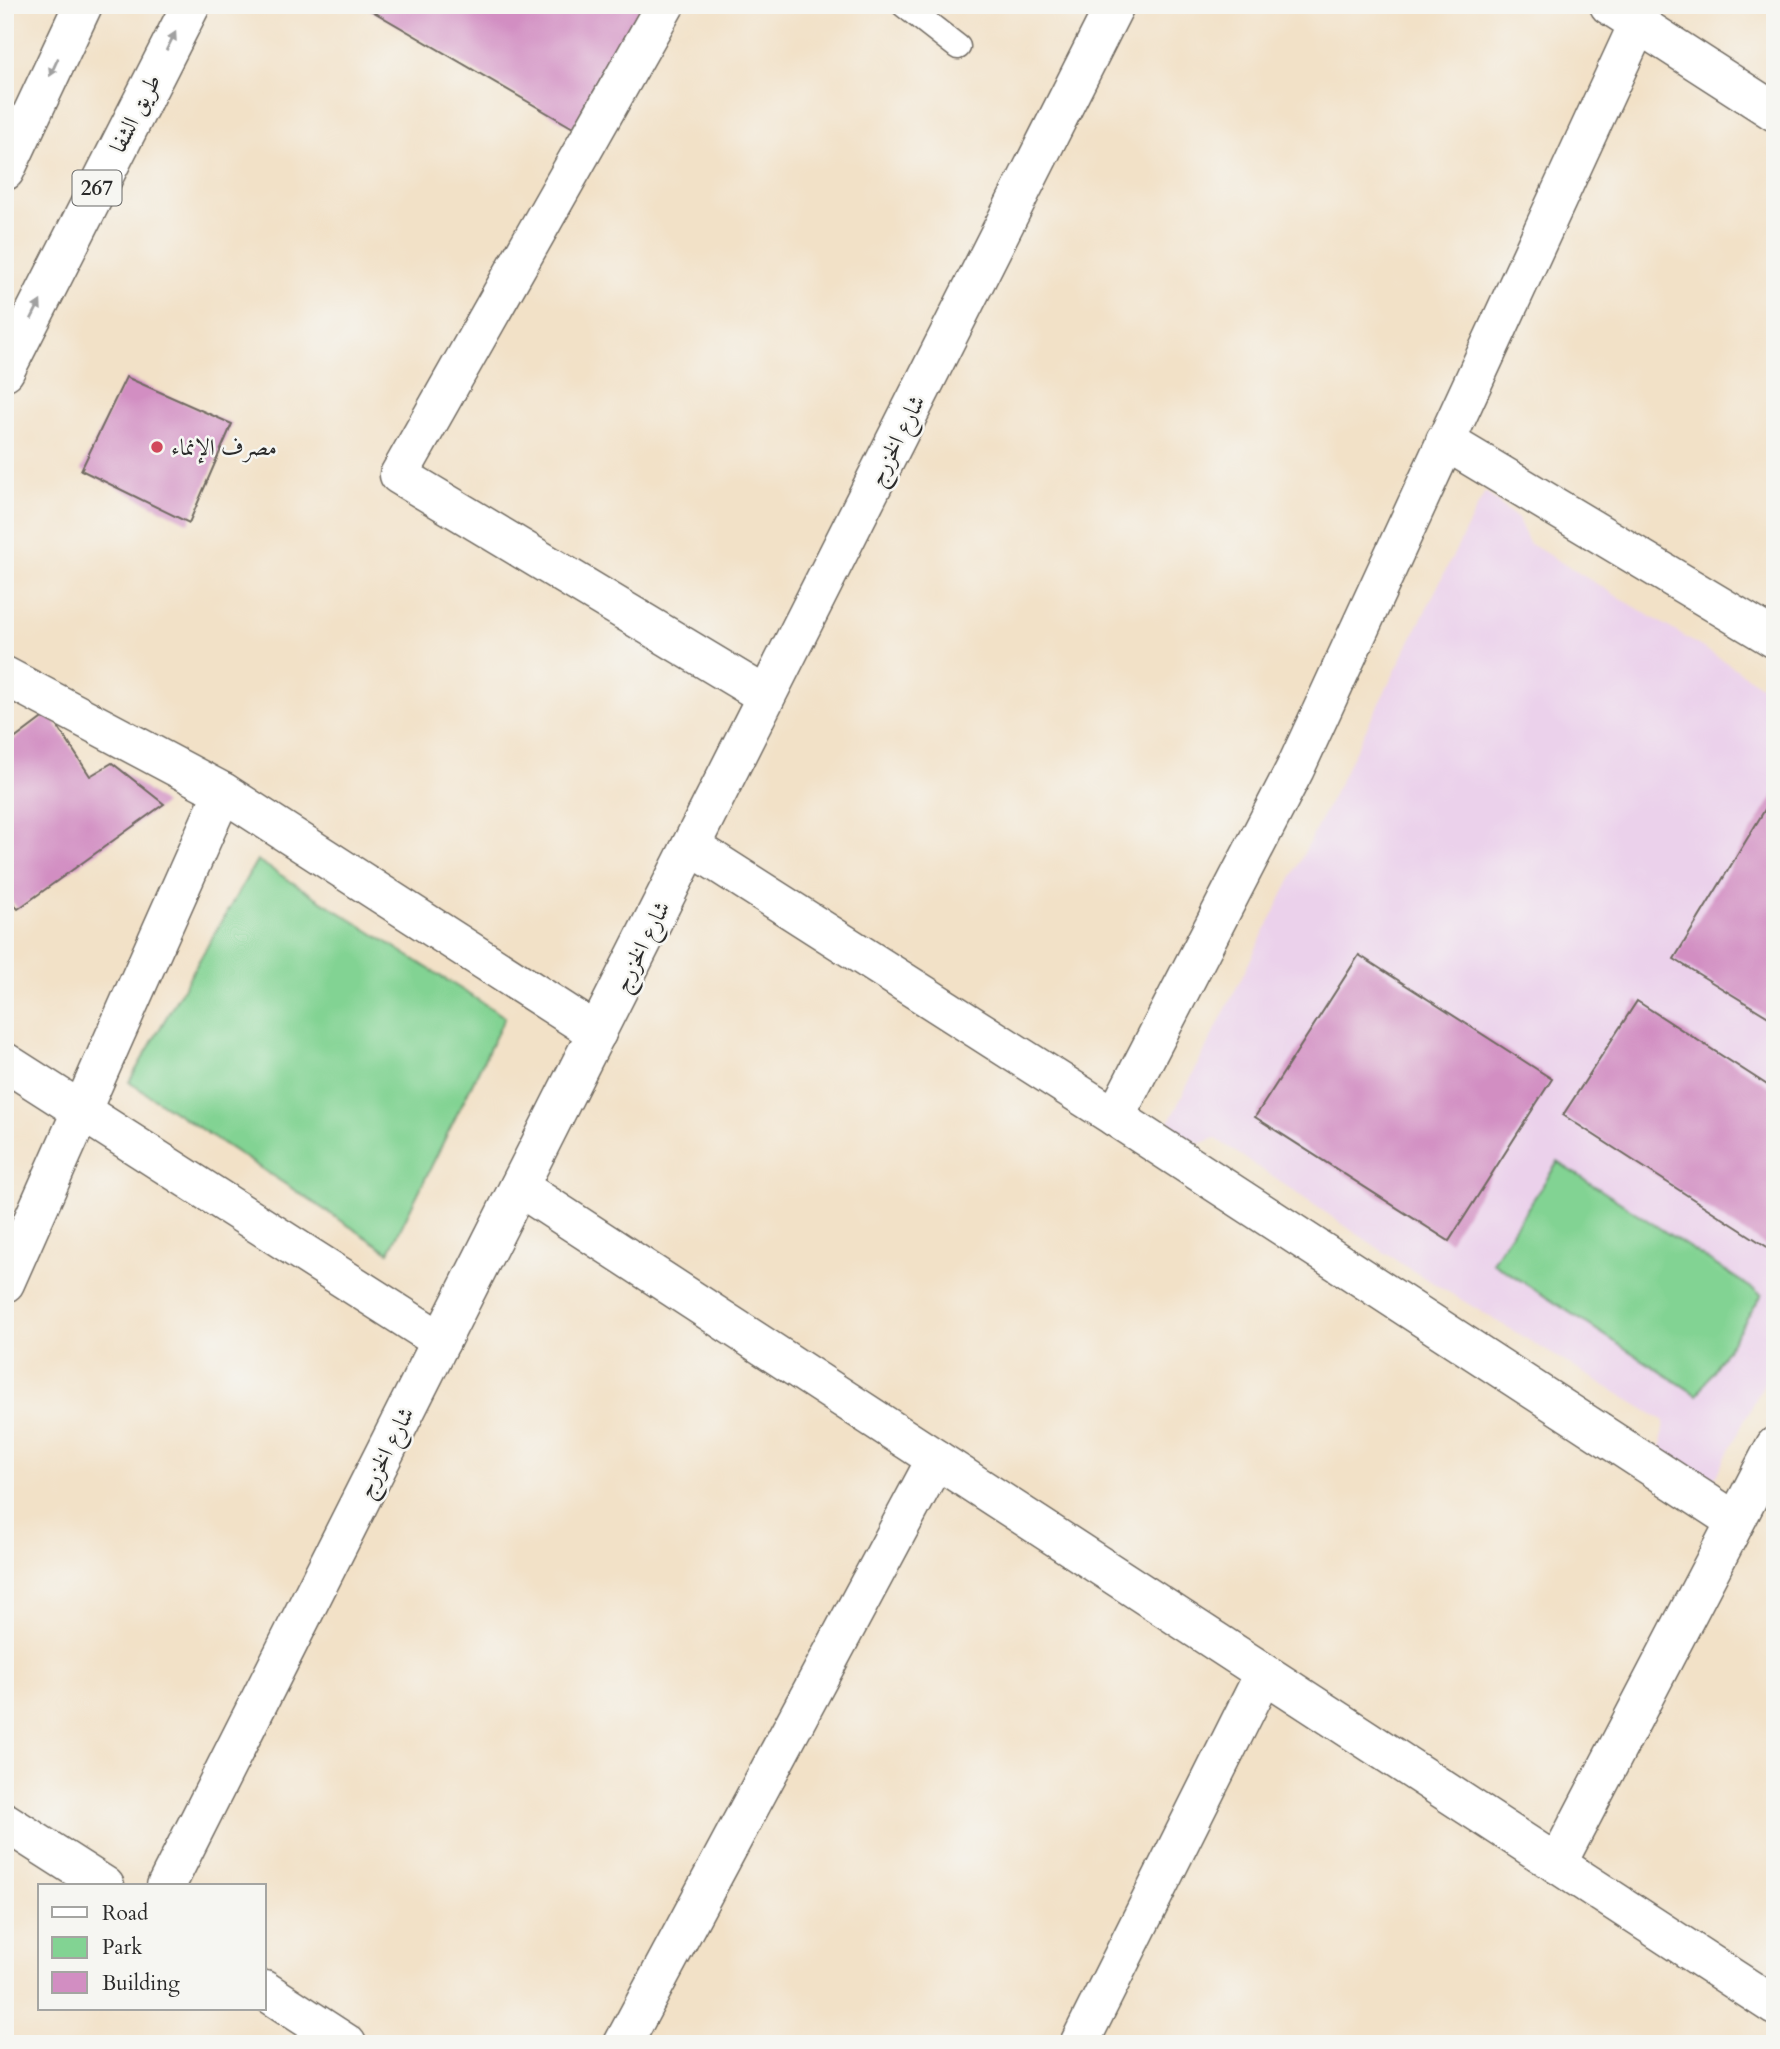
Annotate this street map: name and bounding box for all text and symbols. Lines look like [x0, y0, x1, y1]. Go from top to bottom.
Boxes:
one-way arrow [166, 31, 177, 51]
one-way arrow [48, 57, 60, 77]
street label: طريق الشفا [102, 69, 168, 158]
road number: 267 [72, 170, 122, 206]
one-way arrow [30, 300, 41, 320]
street label: شارع الخزرج [860, 390, 937, 493]
place label: مصرف الإنماء [171, 432, 277, 464]
marker: مصرف الإنماء [149, 439, 165, 455]
street label: شارع الخزرج [605, 896, 682, 999]
street label: شارع الخزرج [349, 1402, 426, 1505]
legend [38, 1884, 266, 2010]
text: Road [102, 1899, 148, 1928]
text: Park [102, 1933, 143, 1962]
text: Building [102, 1969, 180, 1998]

